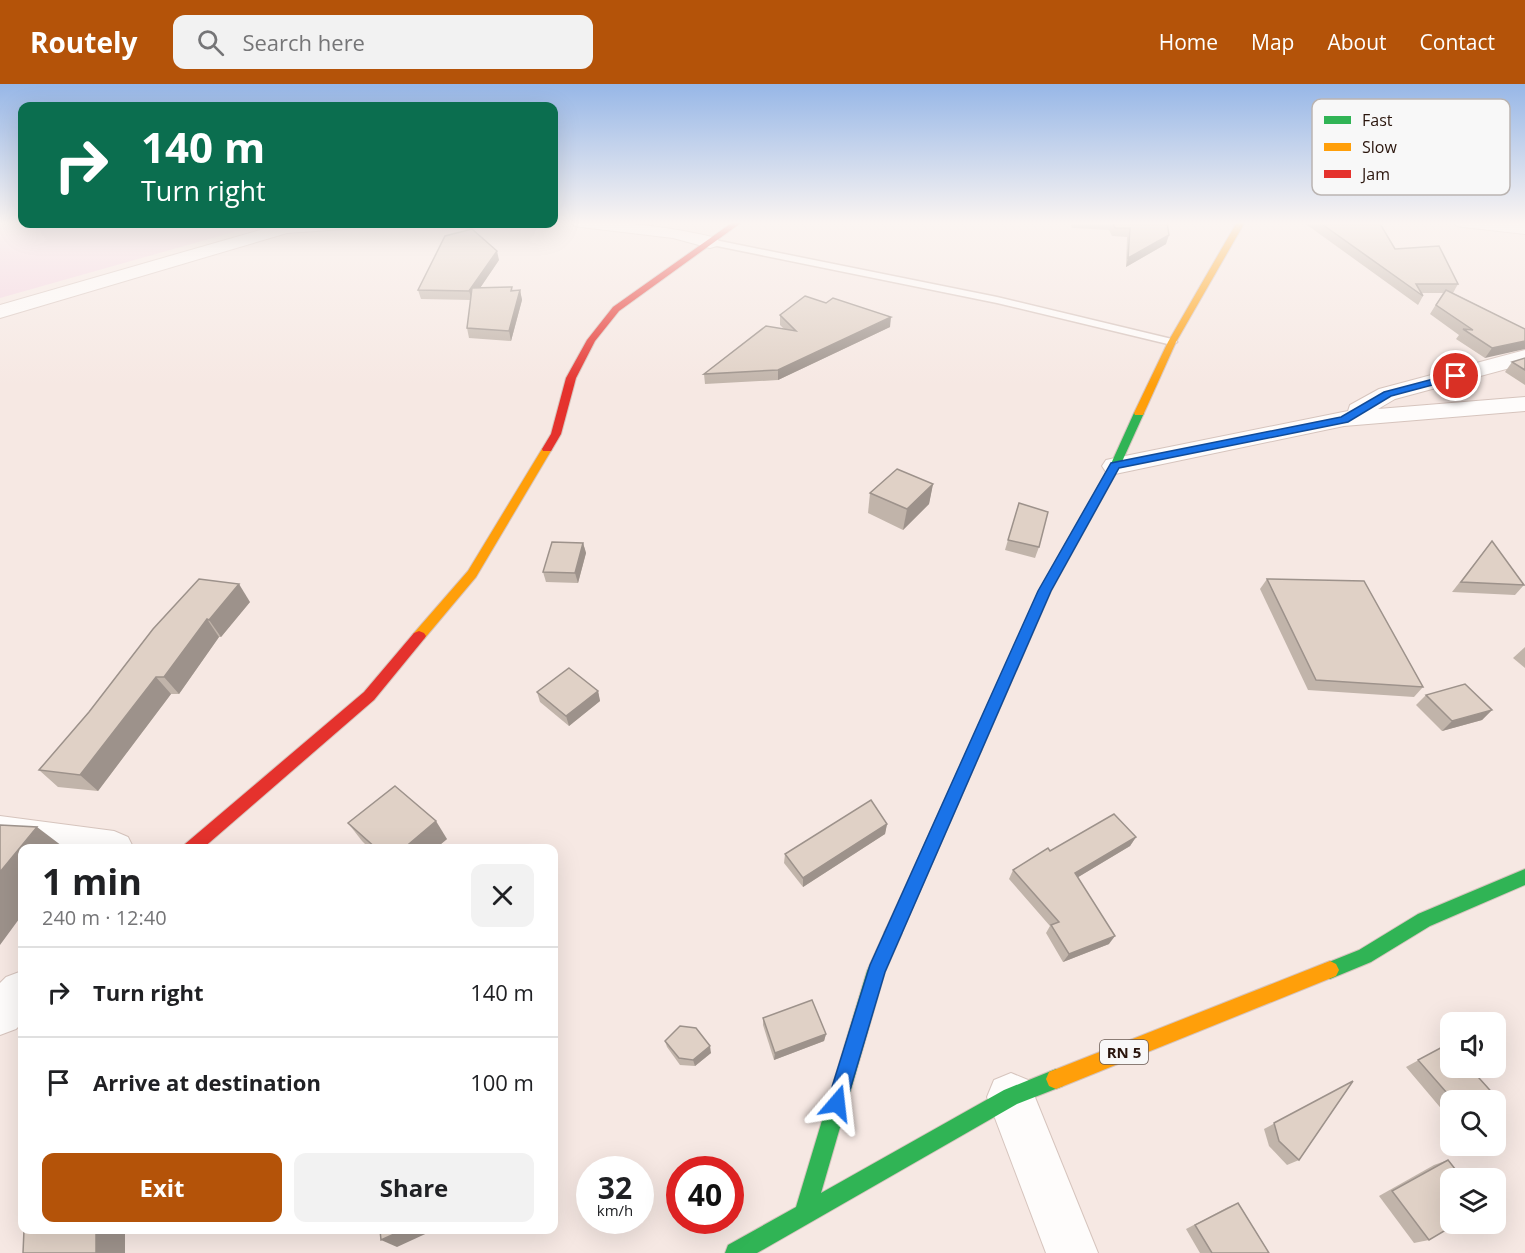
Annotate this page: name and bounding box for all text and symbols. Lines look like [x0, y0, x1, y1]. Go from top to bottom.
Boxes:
search box [173, 15, 593, 69]
text: Routely [30, 23, 137, 61]
icon: search [194, 26, 227, 59]
text: Search here [242, 27, 365, 57]
text: Home [1159, 28, 1218, 56]
text: Map [1251, 28, 1294, 56]
text: About [1327, 28, 1387, 56]
text: Contact [1420, 28, 1495, 56]
legend [1312, 99, 1510, 195]
text: Fast [1362, 109, 1393, 131]
text: 140 m [141, 118, 265, 175]
icon: right [42, 126, 120, 204]
text: Slow [1362, 136, 1397, 158]
text: Jam [1360, 163, 1390, 185]
text: Turn right [141, 172, 266, 209]
pin [1430, 350, 1481, 401]
icon: arrive [1439, 359, 1472, 392]
text: 1 min [42, 857, 142, 906]
button: close [471, 864, 534, 927]
text: 240 m · 12:40 [42, 904, 167, 931]
icon: right [42, 976, 75, 1009]
text: Turn right [93, 977, 204, 1007]
text: 140 m [470, 977, 534, 1007]
map controls [1440, 1012, 1506, 1234]
button: sound [1440, 1012, 1506, 1078]
road number: RN 5 [1100, 1040, 1148, 1064]
icon: arrive [42, 1066, 75, 1099]
text: Arrive at destination [93, 1067, 321, 1097]
text: 100 m [470, 1067, 534, 1097]
position arrow [805, 1071, 869, 1135]
button: search [1440, 1090, 1506, 1156]
button: Exit [42, 1153, 282, 1222]
button: Share [294, 1153, 534, 1222]
speed limit sign: 40 [666, 1156, 744, 1234]
text: 32 [598, 1167, 632, 1208]
button: layers [1440, 1168, 1506, 1234]
text: km/h [597, 1200, 633, 1220]

